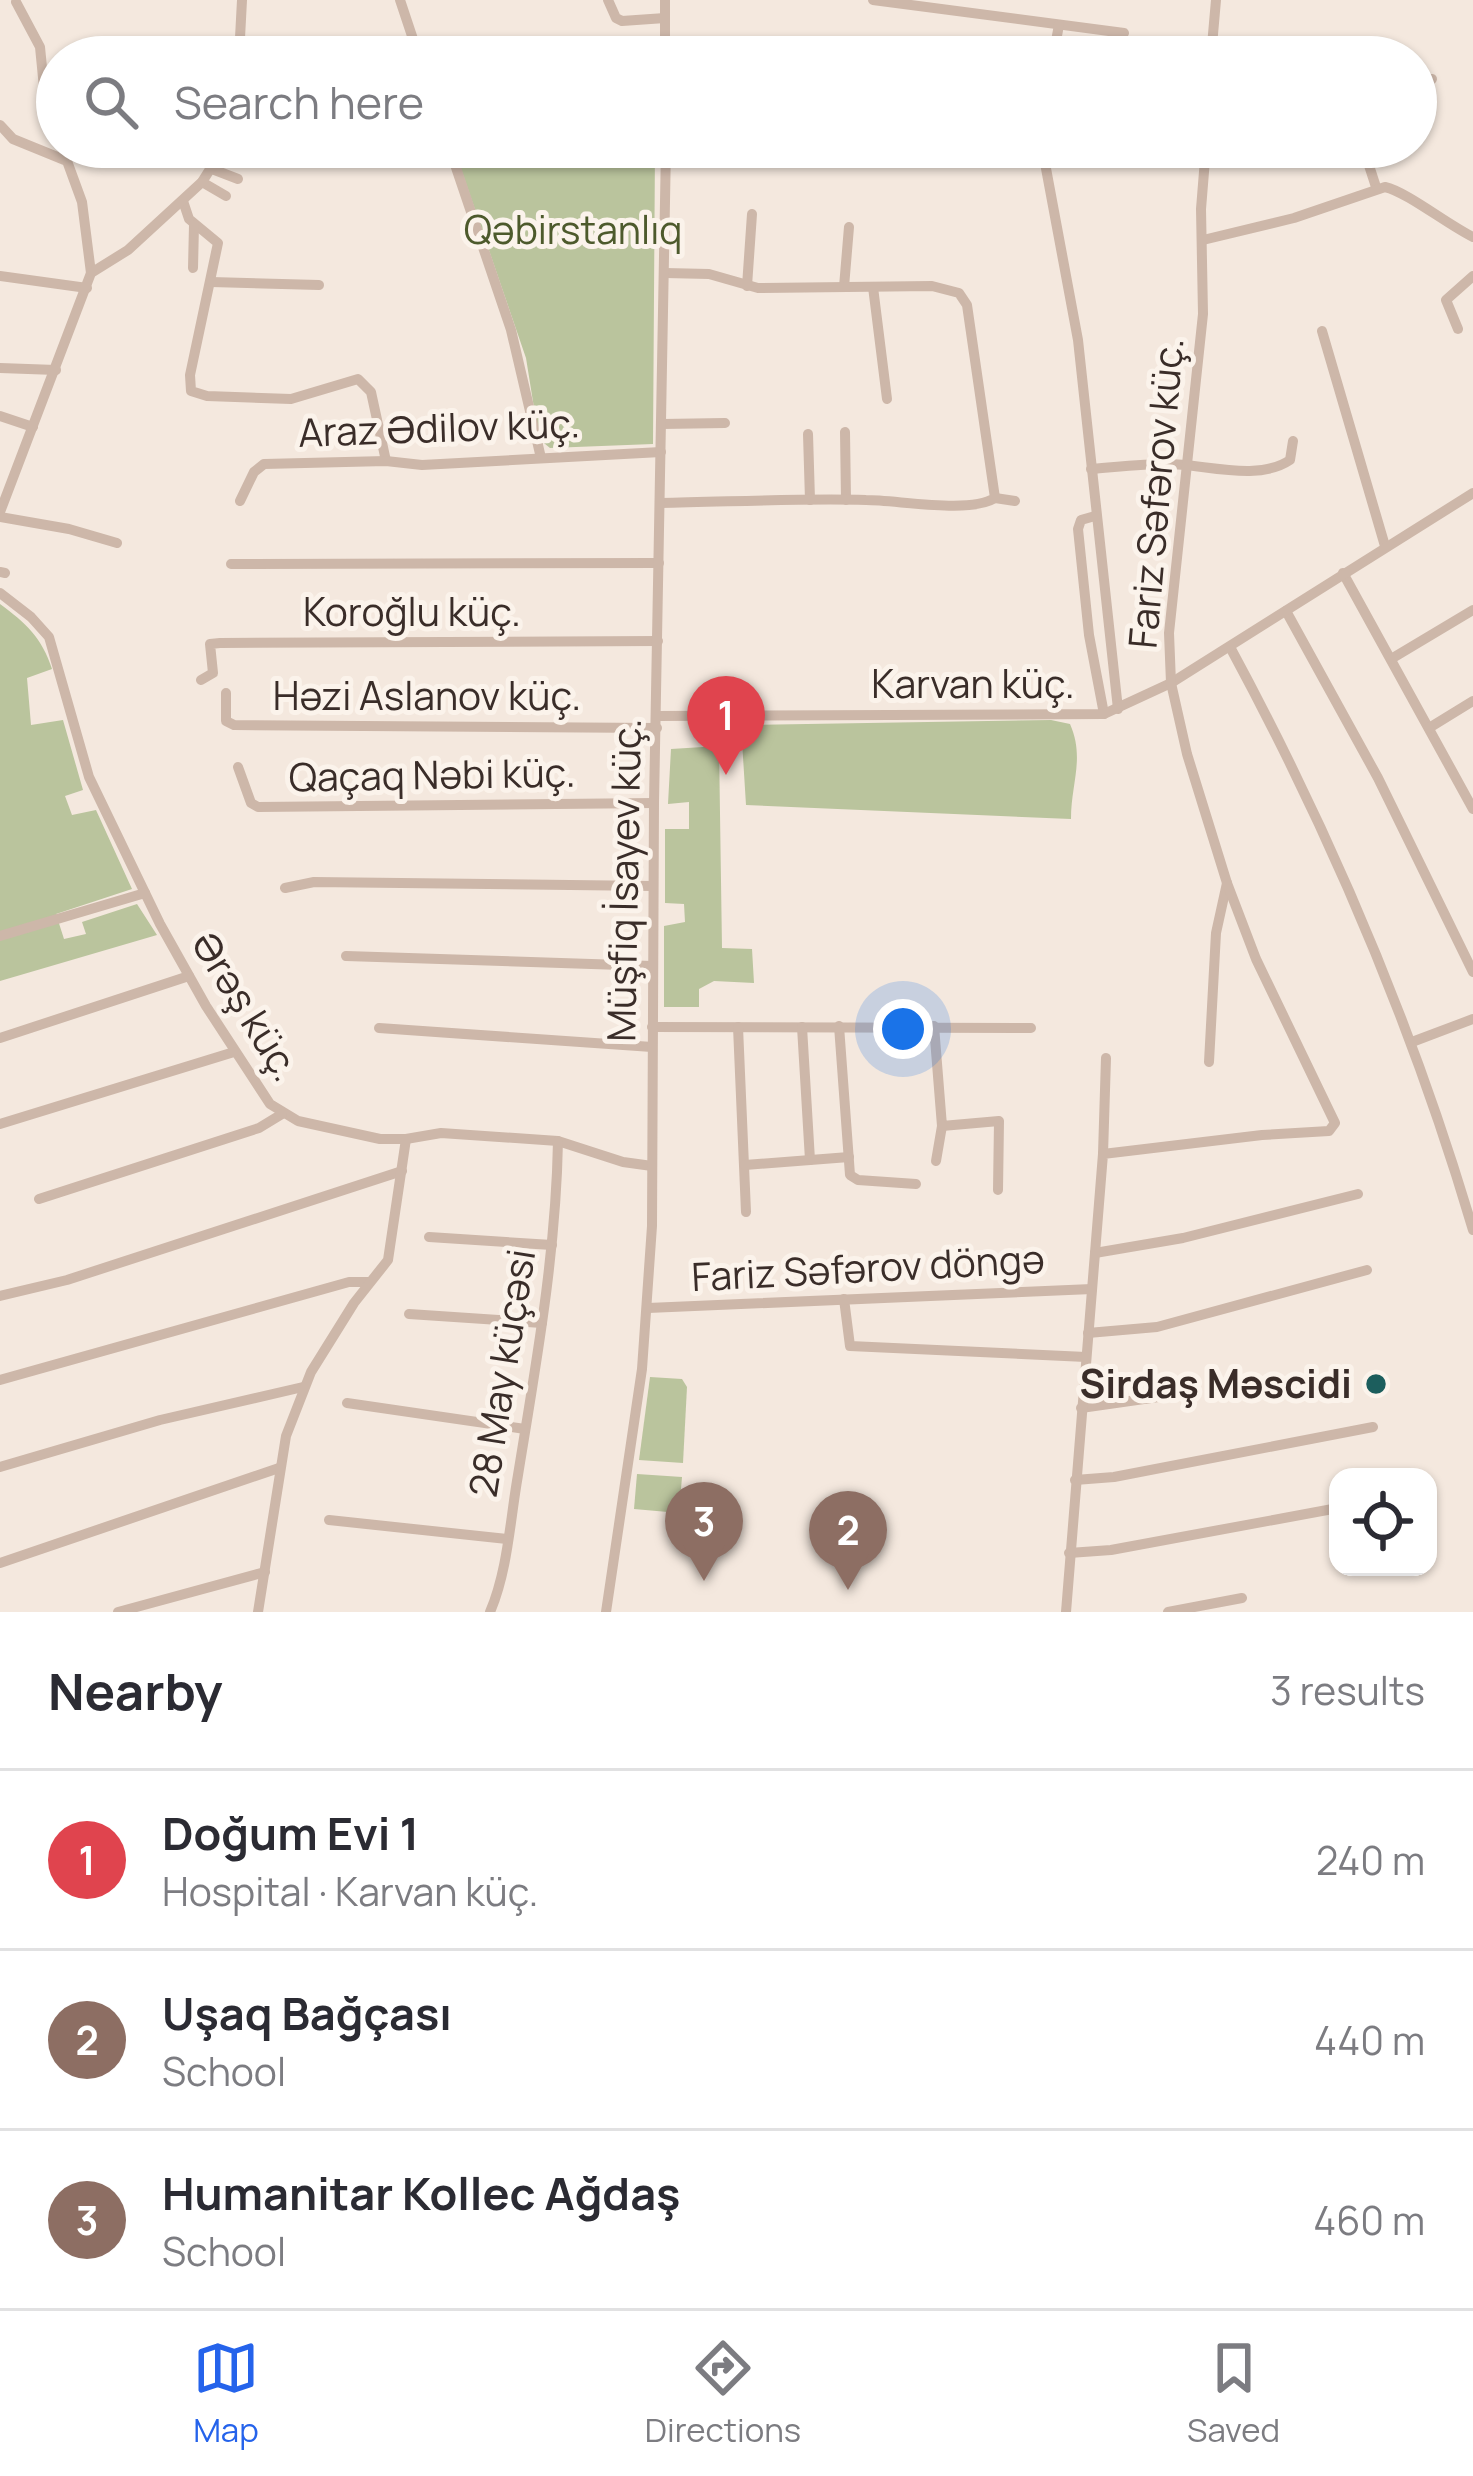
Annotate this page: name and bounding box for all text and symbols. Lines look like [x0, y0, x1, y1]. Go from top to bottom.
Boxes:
search box [36, 36, 1437, 168]
icon: search [78, 69, 144, 135]
text: Search here [174, 71, 424, 133]
park label: Qəbirstanlıq [464, 202, 682, 256]
street label: Fariz Səfərov küç. [1115, 335, 1195, 650]
street label: Araz Ədilov küç. [297, 395, 581, 459]
street label: Koroğlu küç. [303, 584, 521, 638]
street label: Karvan küç. [871, 656, 1075, 710]
street label: Həzi Aslanov küç. [273, 668, 581, 722]
pin: 1 [687, 676, 765, 775]
street label: Müşfiq İsayev küç. [593, 718, 653, 1042]
street label: Qaçaq Nəbi küç. [288, 745, 576, 803]
street label: Ərəş küç. [180, 920, 314, 1091]
your location [873, 999, 933, 1059]
street label: Fariz Səfərov döngə [690, 1231, 1046, 1303]
street label: 28 May küçəsi [455, 1245, 547, 1501]
place label: Sirdaş Məscidi [1080, 1356, 1352, 1410]
marker: Sirdaş Məscidi [1363, 1371, 1389, 1397]
map controls [1329, 1468, 1437, 1576]
button: locate [1329, 1468, 1437, 1576]
pin: 3 [665, 1482, 743, 1581]
pin: 2 [809, 1491, 887, 1590]
text: Nearby [48, 1656, 223, 1725]
text: 3 results [1270, 1663, 1425, 1717]
text: Doğum Evi 1 [162, 1802, 419, 1864]
text: 1 [78, 1833, 96, 1887]
text: 240 m [1316, 1833, 1425, 1887]
text: Hospital · Karvan küç. [162, 1864, 538, 1918]
text: Uşaq Bağçası [162, 1982, 452, 2044]
text: 2 [75, 2013, 99, 2067]
text: 440 m [1314, 2013, 1425, 2067]
text: School [162, 2044, 286, 2098]
text: Humanitar Kollec Ağdaş [162, 2162, 680, 2224]
text: 3 [76, 2193, 98, 2247]
text: 460 m [1313, 2193, 1425, 2247]
text: School [162, 2224, 286, 2278]
tab: Map [193, 2335, 259, 2452]
tab: Directions [645, 2335, 801, 2452]
tab: Saved [1187, 2335, 1280, 2452]

